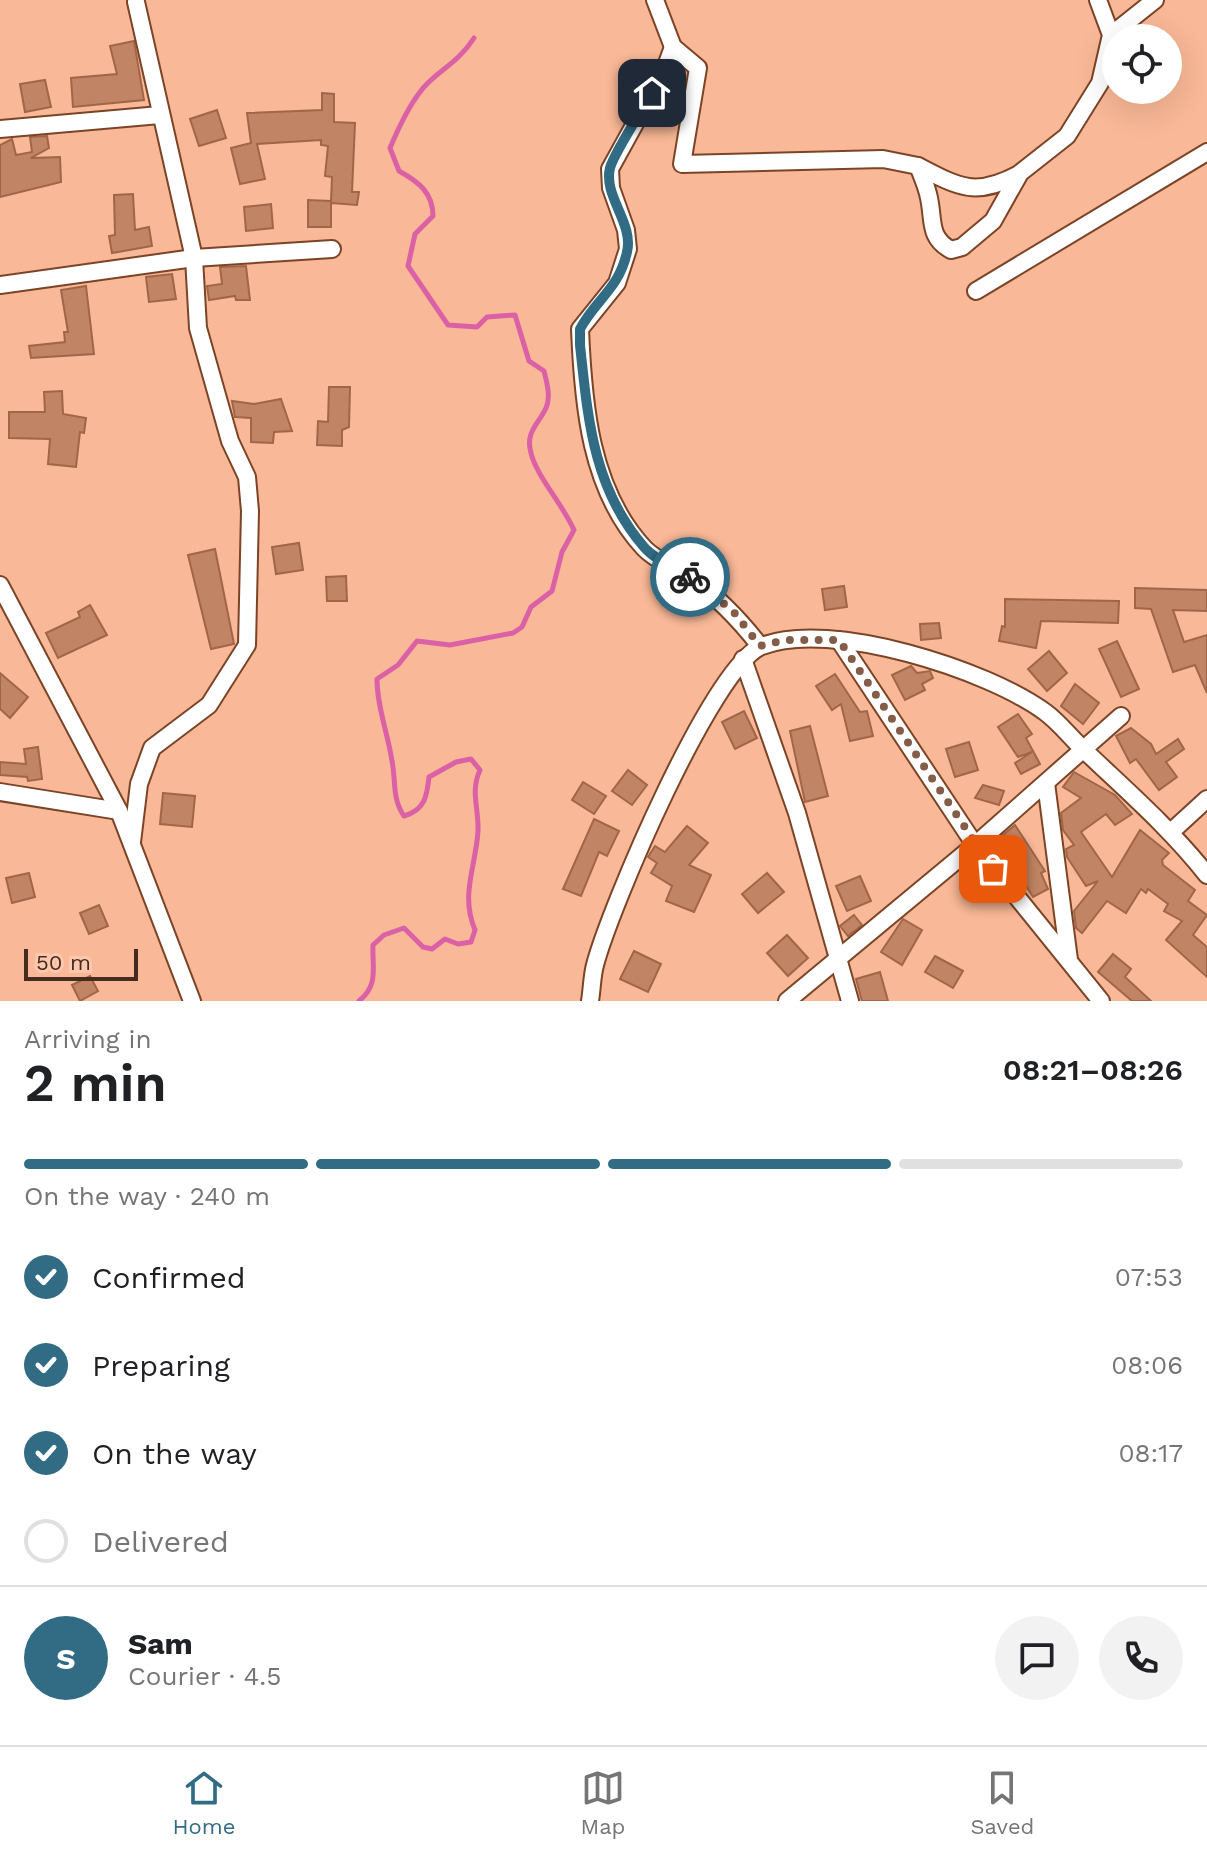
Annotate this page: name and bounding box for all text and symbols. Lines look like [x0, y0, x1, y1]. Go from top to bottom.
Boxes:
map controls [1102, 24, 1182, 104]
button: locate [1102, 24, 1182, 104]
pin [618, 59, 686, 127]
icon: home [630, 71, 674, 115]
courier [650, 537, 730, 617]
icon: bike [668, 555, 712, 599]
pin [959, 835, 1027, 903]
icon: bag [971, 847, 1015, 891]
scale bar [24, 945, 138, 981]
text: 50 m [36, 950, 91, 975]
text: Arriving in [24, 1024, 152, 1054]
text: 08:21–08:26 [1003, 1052, 1183, 1087]
text: 2 min [24, 1053, 167, 1114]
text: On the way · 240 m [24, 1181, 270, 1211]
icon: check [24, 1255, 68, 1299]
text: Confirmed [92, 1260, 246, 1295]
text: 07:53 [1115, 1262, 1183, 1292]
icon: check [24, 1343, 68, 1387]
text: Preparing [92, 1348, 230, 1383]
text: 08:06 [1111, 1350, 1183, 1380]
icon: check [24, 1431, 68, 1475]
text: On the way [92, 1436, 257, 1471]
text: 08:17 [1118, 1438, 1183, 1468]
text: Delivered [92, 1524, 229, 1559]
button: chat [995, 1616, 1079, 1700]
button: phone [1099, 1616, 1183, 1700]
text: Sam [128, 1626, 193, 1661]
text: S [56, 1641, 76, 1676]
text: Courier · 4.5 [128, 1661, 281, 1691]
tab: Home [173, 1766, 235, 1839]
tab: Map [581, 1766, 625, 1839]
tab: Saved [971, 1766, 1034, 1839]

